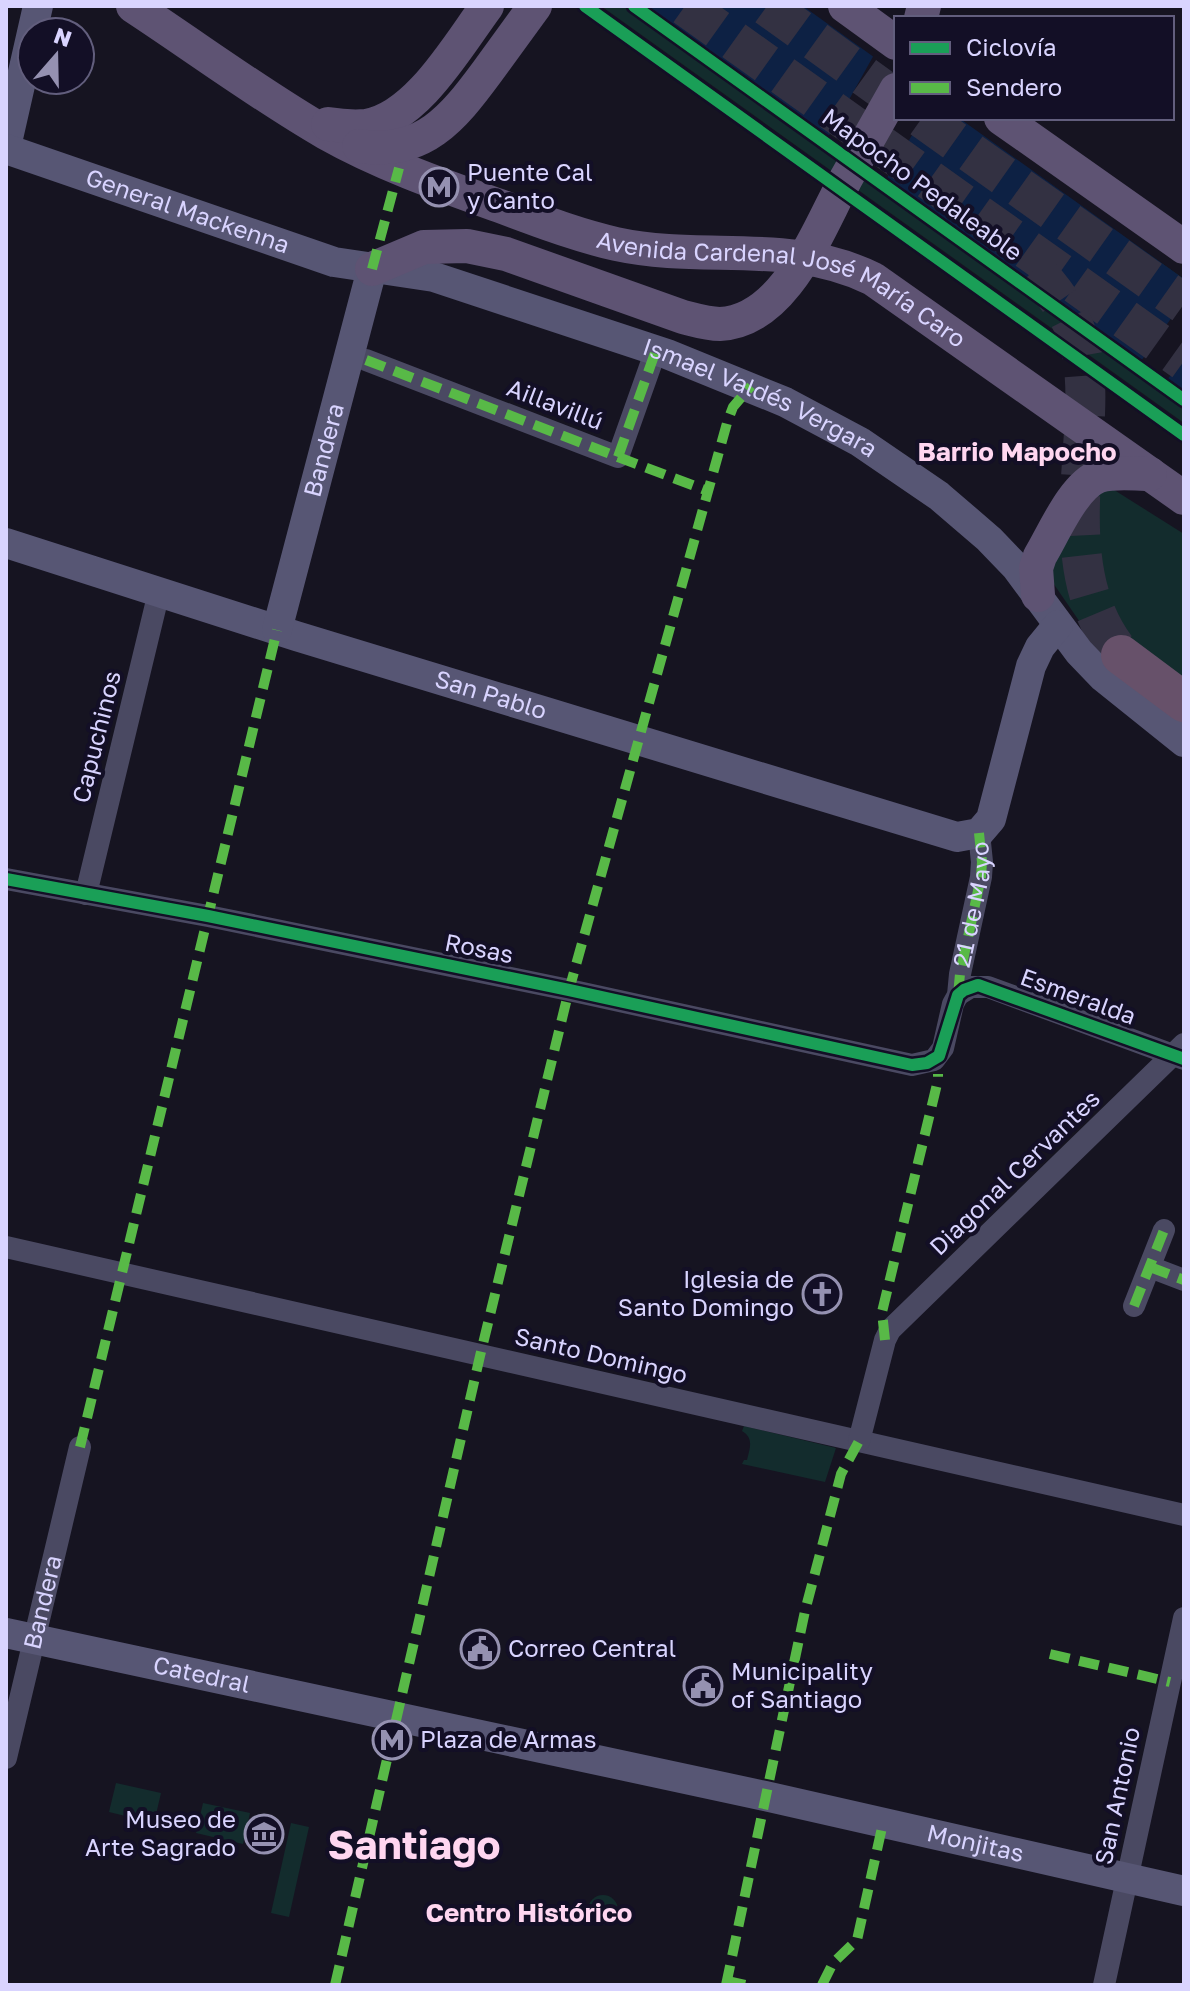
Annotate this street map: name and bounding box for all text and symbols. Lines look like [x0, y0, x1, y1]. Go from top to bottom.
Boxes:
north arrow [16, 16, 96, 96]
legend [894, 16, 1174, 120]
text: N [51, 21, 75, 52]
text: Ciclovía [966, 32, 1057, 61]
text: Sendero [966, 72, 1062, 101]
street label: Mapocho Pedaleable [817, 101, 1029, 266]
place label: Puente Cal y Canto [467, 157, 593, 214]
street label: General Mackenna [82, 162, 294, 259]
metro station icon: Puente Cal y Canto [418, 166, 460, 208]
street label: Avenida Cardenal José María Caro [594, 224, 972, 353]
street label: Ismael Valdés Vergara [639, 331, 883, 463]
street label: Aillavillú [503, 372, 608, 435]
street label: Bandera [297, 400, 349, 500]
district label: Barrio Mapocho [917, 436, 1117, 467]
street label: San Pablo [432, 663, 550, 724]
street label: Capuchinos [65, 667, 126, 806]
street label: 21 de Mayo [946, 840, 995, 970]
street label: Rosas [442, 927, 516, 968]
street label: Esmeralda [1017, 961, 1140, 1030]
street label: Diagonal Cervantes [923, 1083, 1105, 1261]
place label: Iglesia de Santo Domingo [618, 1264, 794, 1321]
church icon: Iglesia de Santo Domingo [801, 1273, 843, 1315]
street label: Santo Domingo [512, 1321, 690, 1388]
street label: Bandera [16, 1552, 67, 1652]
public building icon: Correo Central [459, 1628, 501, 1670]
place label: Correo Central [508, 1633, 676, 1662]
street label: Catedral [151, 1649, 253, 1698]
place label: Municipality of Santiago [731, 1656, 873, 1713]
public building icon: Municipality of Santiago [682, 1665, 724, 1707]
metro station icon: Plaza de Armas [371, 1719, 413, 1761]
place label: Plaza de Armas [420, 1724, 596, 1753]
street label: San Antonio [1088, 1724, 1145, 1867]
place label: Museo de Arte Sagrado [85, 1804, 236, 1861]
museum icon: Museo de Arte Sagrado [243, 1813, 285, 1855]
street label: Monjitas [924, 1817, 1027, 1867]
district label: Santiago [328, 1820, 500, 1868]
district label: Centro Histórico [426, 1897, 632, 1928]

